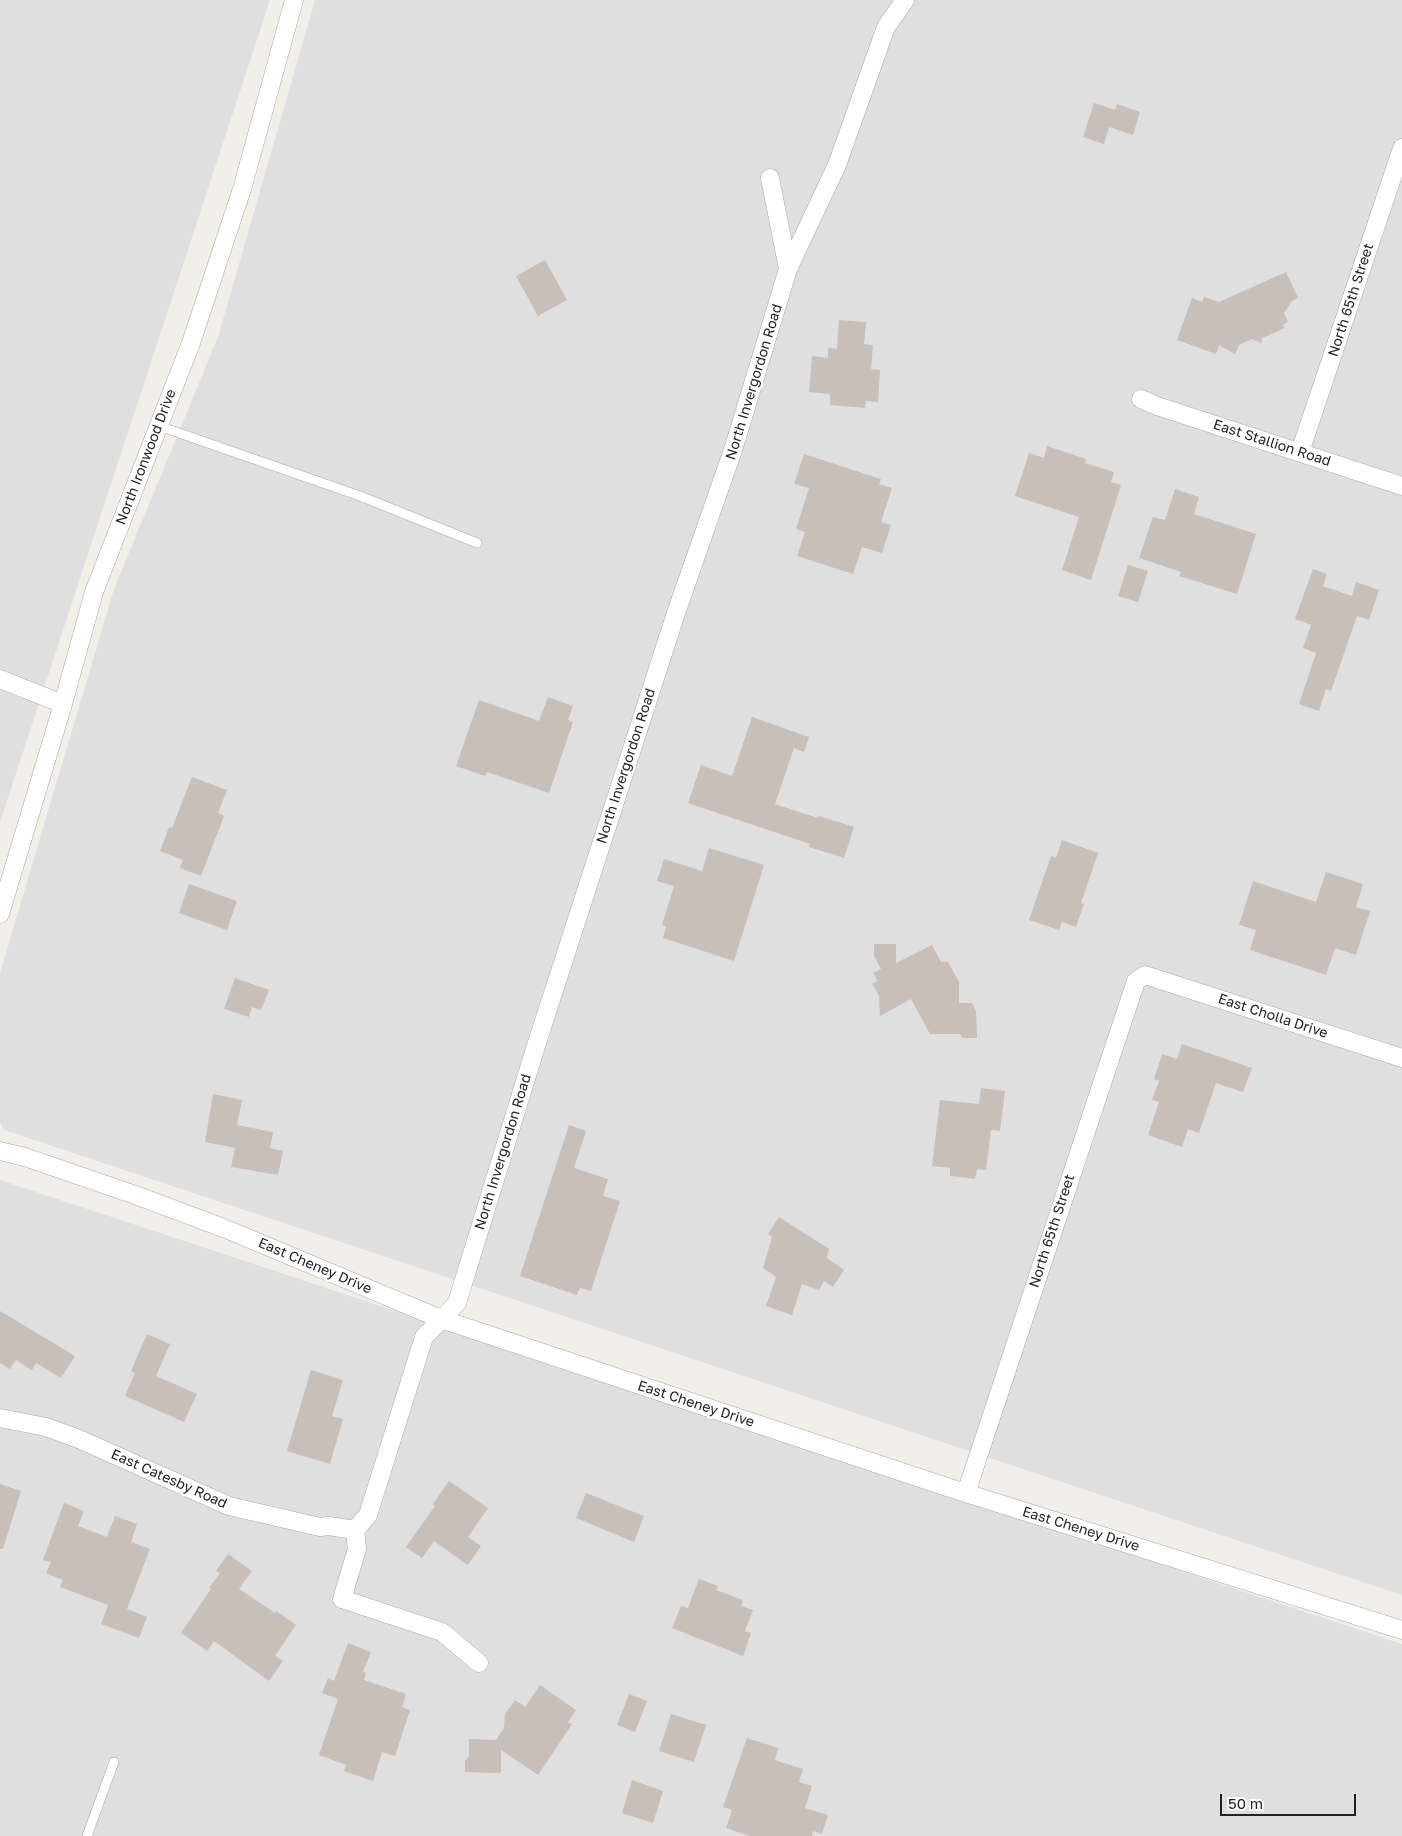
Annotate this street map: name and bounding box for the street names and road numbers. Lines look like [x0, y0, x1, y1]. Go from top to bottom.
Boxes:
street label: North 65th Street [1325, 241, 1377, 359]
street label: North Invergordon Road [722, 302, 786, 462]
street label: North Ironwood Drive [112, 387, 180, 527]
street label: East Stallion Road [1211, 416, 1333, 470]
street label: North Invergordon Road [593, 686, 659, 846]
street label: East Cholla Drive [1216, 990, 1330, 1042]
street label: North Invergordon Road [471, 1072, 535, 1232]
street label: North 65th Street [1026, 1172, 1078, 1290]
street label: East Cheney Drive [256, 1235, 374, 1297]
street label: East Cheney Drive [636, 1377, 756, 1431]
street label: East Catesby Road [108, 1446, 230, 1512]
street label: East Cheney Drive [1020, 1503, 1142, 1555]

